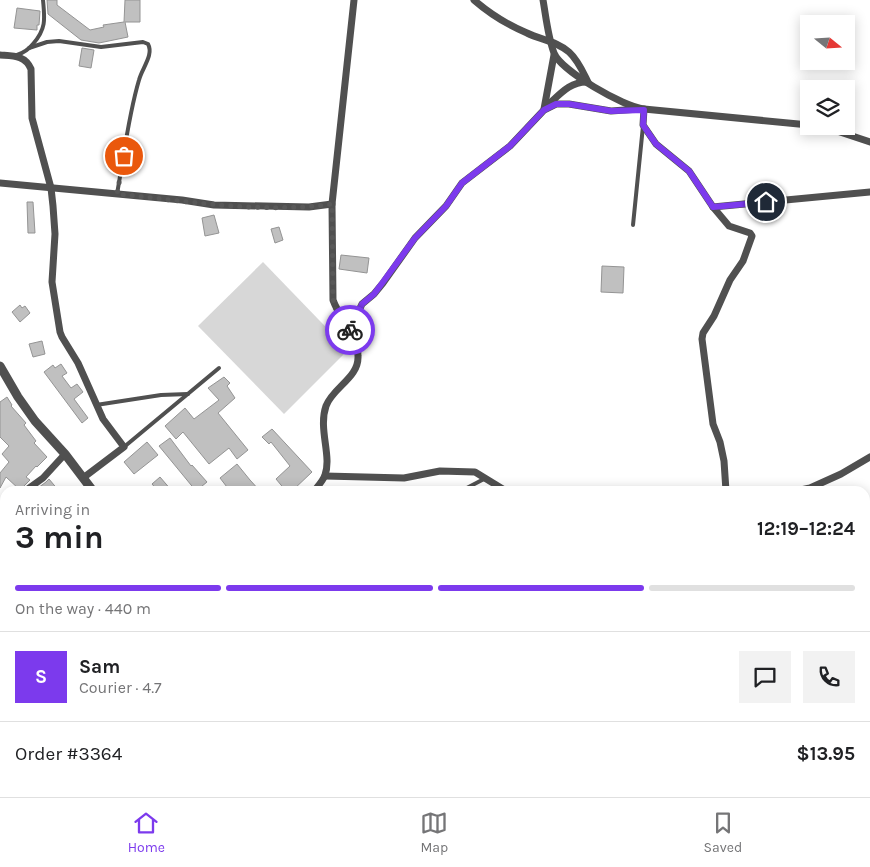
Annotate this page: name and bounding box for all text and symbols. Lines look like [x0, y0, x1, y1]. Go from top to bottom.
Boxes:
north arrow [800, 15, 855, 70]
map controls [800, 15, 855, 135]
button: layers [800, 80, 855, 135]
pin [103, 135, 145, 177]
icon: bag [110, 142, 138, 170]
pin [745, 181, 787, 223]
icon: home [752, 188, 780, 216]
courier [325, 305, 375, 355]
icon: bike [336, 316, 364, 344]
text: Arriving in [15, 500, 90, 519]
text: 12:19–12:24 [757, 518, 855, 540]
text: 3 min [15, 519, 104, 556]
text: On the way · 440 m [15, 599, 151, 618]
button: chat [739, 651, 791, 703]
button: phone [803, 651, 855, 703]
text: Sam [79, 656, 120, 678]
text: S [35, 666, 47, 688]
text: Courier · 4.7 [79, 678, 162, 697]
text: Order #3364 [15, 743, 122, 765]
text: $13.95 [797, 743, 855, 765]
tab: Home [128, 809, 165, 856]
tab: Map [420, 809, 448, 856]
tab: Saved [704, 809, 742, 856]

